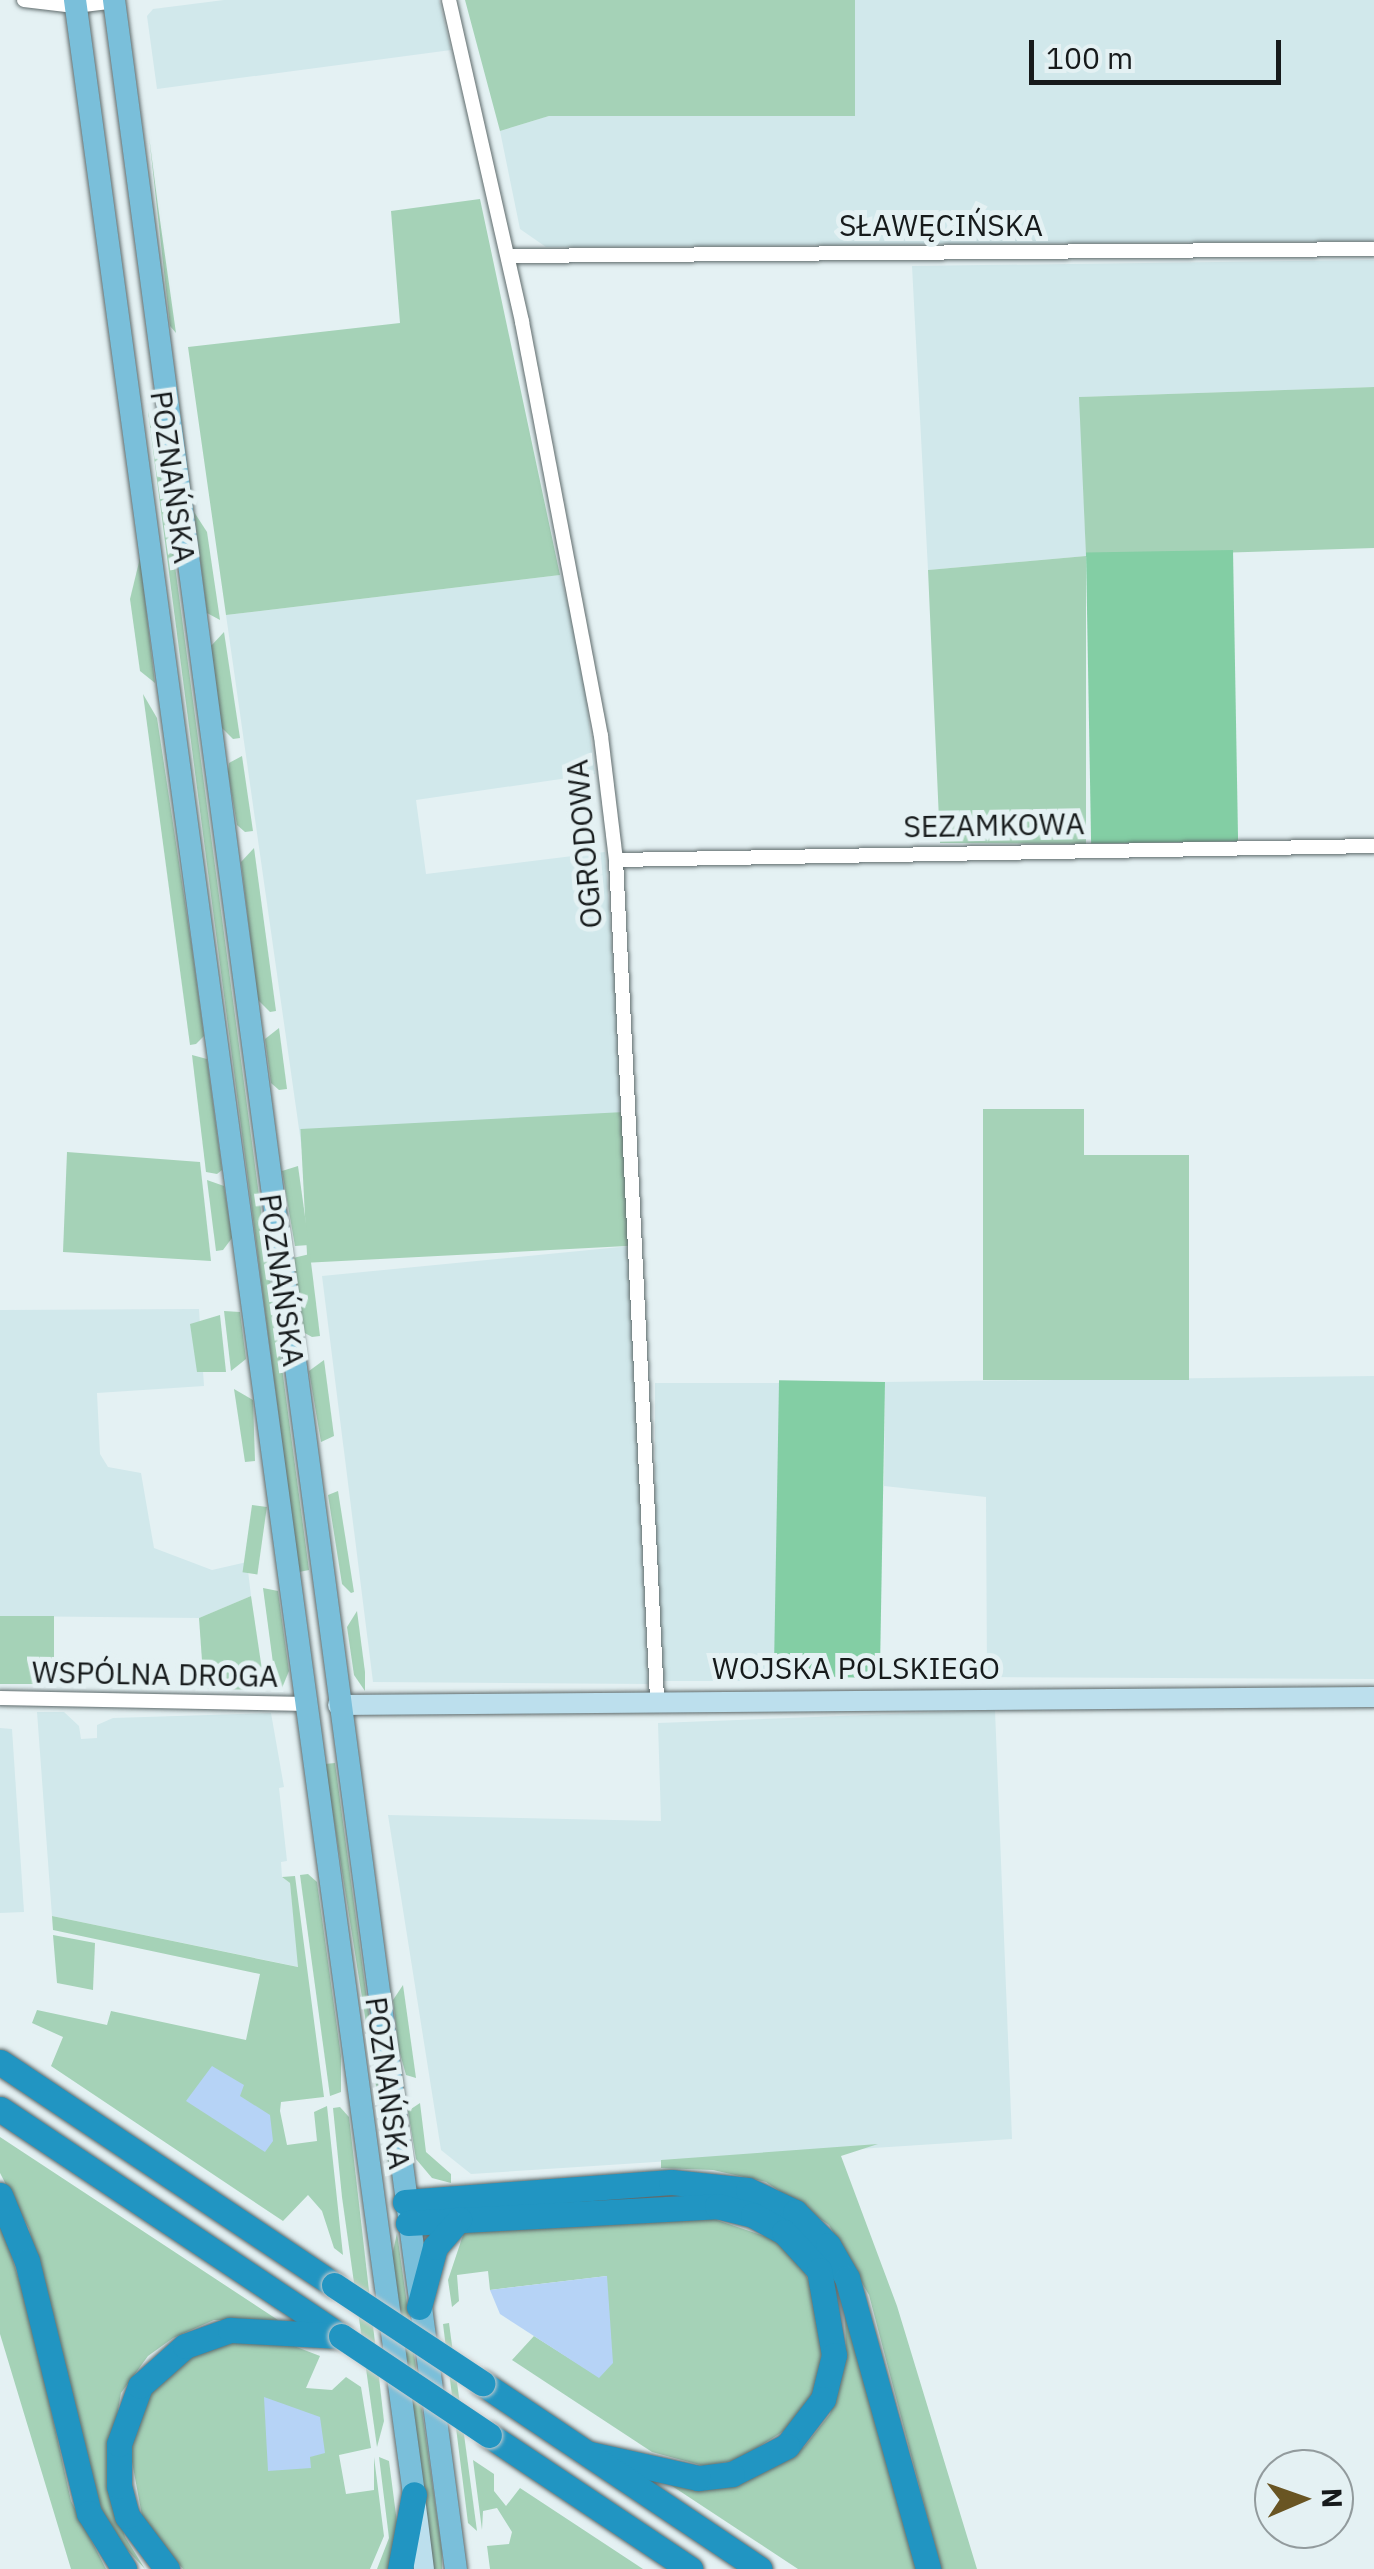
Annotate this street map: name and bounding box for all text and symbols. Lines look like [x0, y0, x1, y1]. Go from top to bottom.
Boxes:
scale bar [1034, 20, 1286, 82]
text: 100 m [1046, 38, 1133, 77]
street label: SŁAWĘCIŃSKA [839, 207, 1043, 243]
street label: POZNAŃSKA [143, 388, 203, 566]
street label: OGRODOWA [559, 758, 609, 930]
street label: SEZAMKOWA [903, 805, 1085, 845]
street label: POZNAŃSKA [252, 1191, 312, 1369]
street label: WOJSKA POLSKIEGO [712, 1650, 1000, 1686]
street label: WSPÓLNA DROGA [31, 1654, 279, 1694]
street label: POZNAŃSKA [358, 1994, 418, 2172]
north arrow [1254, 2449, 1354, 2549]
text: N [1314, 2487, 1351, 2509]

